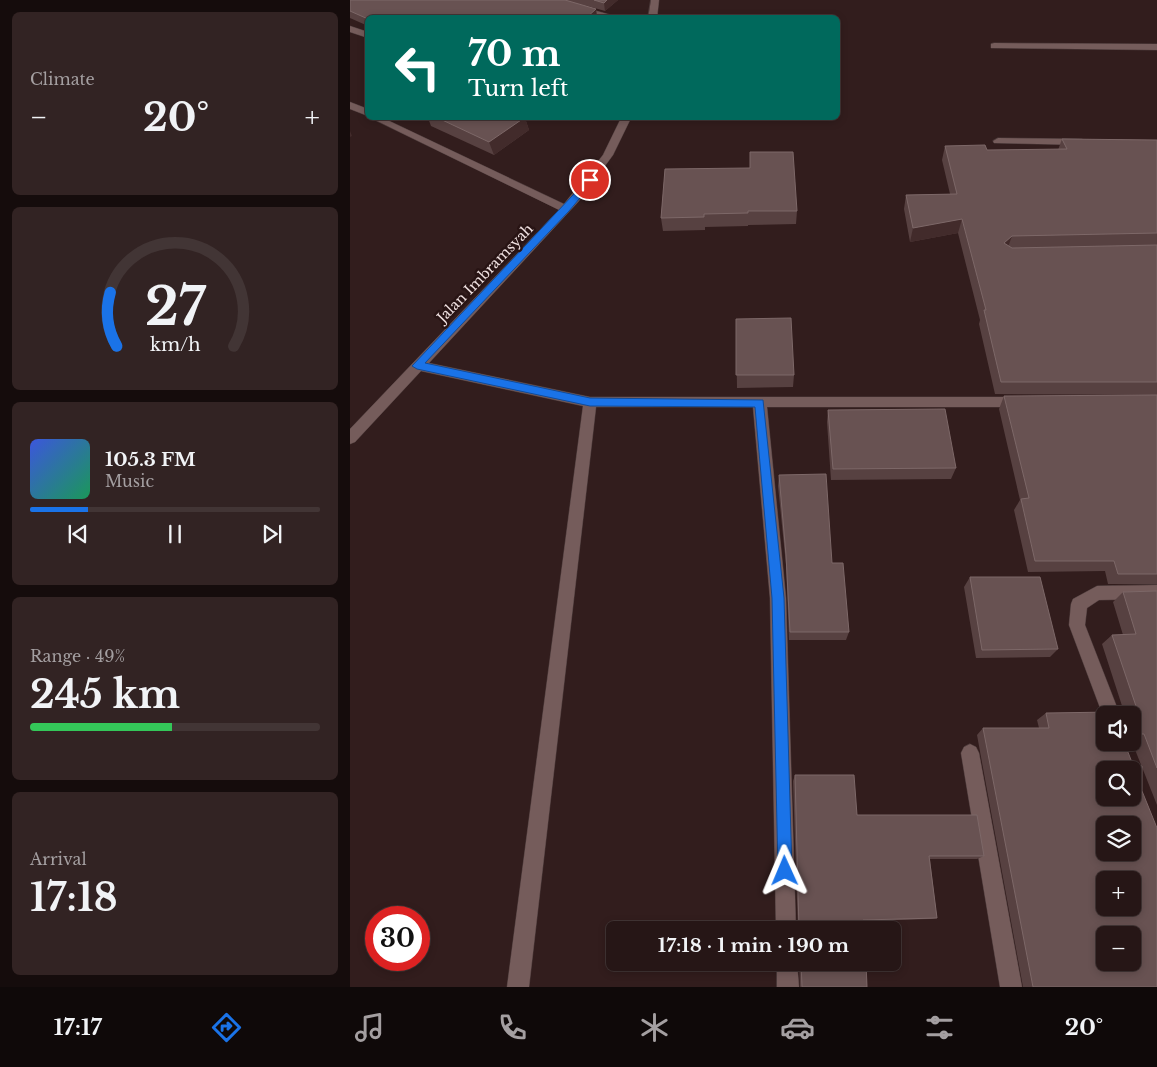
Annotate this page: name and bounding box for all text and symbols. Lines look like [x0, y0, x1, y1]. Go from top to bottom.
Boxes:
text: 70 m [468, 32, 561, 75]
icon: left [385, 35, 450, 100]
text: Climate [30, 69, 95, 89]
text: Turn left [468, 75, 568, 102]
text: 20° [143, 94, 209, 141]
text: − [30, 100, 48, 135]
text: + [305, 100, 320, 135]
pin [569, 159, 611, 201]
icon: arrive [576, 166, 604, 194]
street label: Jalan Imbramsyah [432, 219, 537, 328]
text: 27 [145, 275, 207, 339]
text: km/h [150, 334, 200, 356]
text: 105.3 FM [105, 448, 196, 471]
text: Music [105, 471, 154, 491]
icon: previous [64, 520, 92, 548]
icon: pause [161, 520, 189, 548]
icon: next [258, 520, 286, 548]
text: Range · 49% [30, 646, 125, 666]
text: 245 km [30, 671, 180, 718]
map controls [1096, 706, 1141, 971]
button: sound [1096, 706, 1141, 751]
button: search [1096, 761, 1141, 806]
button: layers [1096, 816, 1141, 861]
position arrow [758, 844, 810, 896]
text: Arrival [30, 849, 87, 869]
button: + [1096, 871, 1141, 916]
text: 17:18 [30, 874, 118, 921]
speed limit sign: 30 [365, 906, 430, 971]
button: − [1096, 926, 1141, 971]
text: 17:18 · 1 min · 190 m [658, 934, 849, 957]
icon: directions [209, 1010, 244, 1045]
icon: music [352, 1010, 387, 1045]
icon: phone [495, 1010, 530, 1045]
icon: climate [637, 1010, 672, 1045]
icon: car [780, 1010, 815, 1045]
icon: filters [922, 1010, 957, 1045]
text: 17:17 [54, 1014, 102, 1041]
text: 20° [1065, 1014, 1103, 1041]

